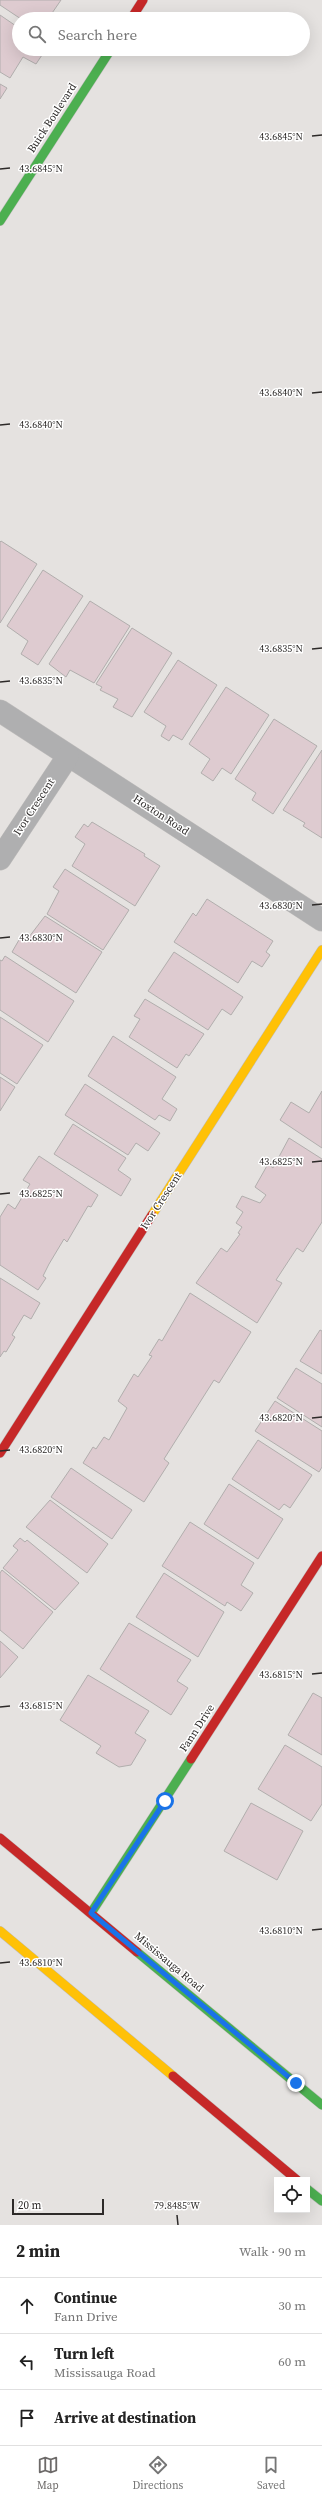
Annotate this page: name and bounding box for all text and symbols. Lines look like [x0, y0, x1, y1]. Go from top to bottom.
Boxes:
search box [12, 12, 310, 56]
icon: search [26, 23, 48, 45]
text: Search here [58, 24, 137, 45]
street label: Buick Boulevard [24, 80, 80, 156]
text: 43.6845°N [259, 130, 303, 143]
text: 43.6845°N [19, 162, 63, 175]
text: 43.6840°N [259, 386, 303, 399]
text: 43.6840°N [19, 418, 63, 431]
text: 43.6835°N [259, 642, 303, 655]
text: 43.6835°N [19, 674, 63, 687]
street label: Ivor Crescent [10, 775, 58, 838]
street label: Hoxton Road [130, 791, 192, 839]
text: 43.6830°N [259, 899, 303, 912]
text: 43.6830°N [19, 931, 63, 944]
text: 43.6825°N [259, 1155, 303, 1168]
street label: Ivor Crescent [137, 1169, 185, 1232]
text: 43.6825°N [19, 1187, 63, 1200]
text: 43.6820°N [259, 1411, 303, 1424]
text: 43.6820°N [19, 1443, 63, 1456]
text: 43.6815°N [259, 1668, 303, 1681]
text: 43.6815°N [19, 1699, 63, 1712]
street label: Fann Drive [176, 1701, 218, 1755]
route start [156, 1792, 174, 1810]
text: 43.6810°N [259, 1924, 303, 1937]
street label: Mississauga Road [131, 1929, 207, 1996]
text: 43.6810°N [19, 1956, 63, 1969]
route end [287, 2074, 305, 2092]
map controls [274, 2177, 310, 2213]
button: locate [274, 2177, 310, 2213]
scale bar [12, 2197, 104, 2216]
text: 20 m [18, 2198, 41, 2213]
text: 79.8485°W [154, 2199, 200, 2212]
text: 2 min [16, 2239, 60, 2263]
text: Walk · 90 m [239, 2243, 306, 2260]
text: Continue [54, 2287, 117, 2308]
icon: ahead [16, 2295, 38, 2317]
text: 30 m [278, 2297, 306, 2314]
text: Fann Drive [54, 2308, 118, 2325]
text: Turn left [54, 2343, 114, 2364]
icon: left [16, 2351, 38, 2373]
text: 60 m [278, 2353, 306, 2370]
text: Mississauga Road [54, 2364, 156, 2381]
icon: arrive [16, 2407, 38, 2429]
text: Arrive at destination [54, 2407, 196, 2428]
tab: Map [37, 2454, 59, 2493]
tab: Directions [132, 2454, 183, 2493]
tab: Saved [257, 2454, 285, 2493]

